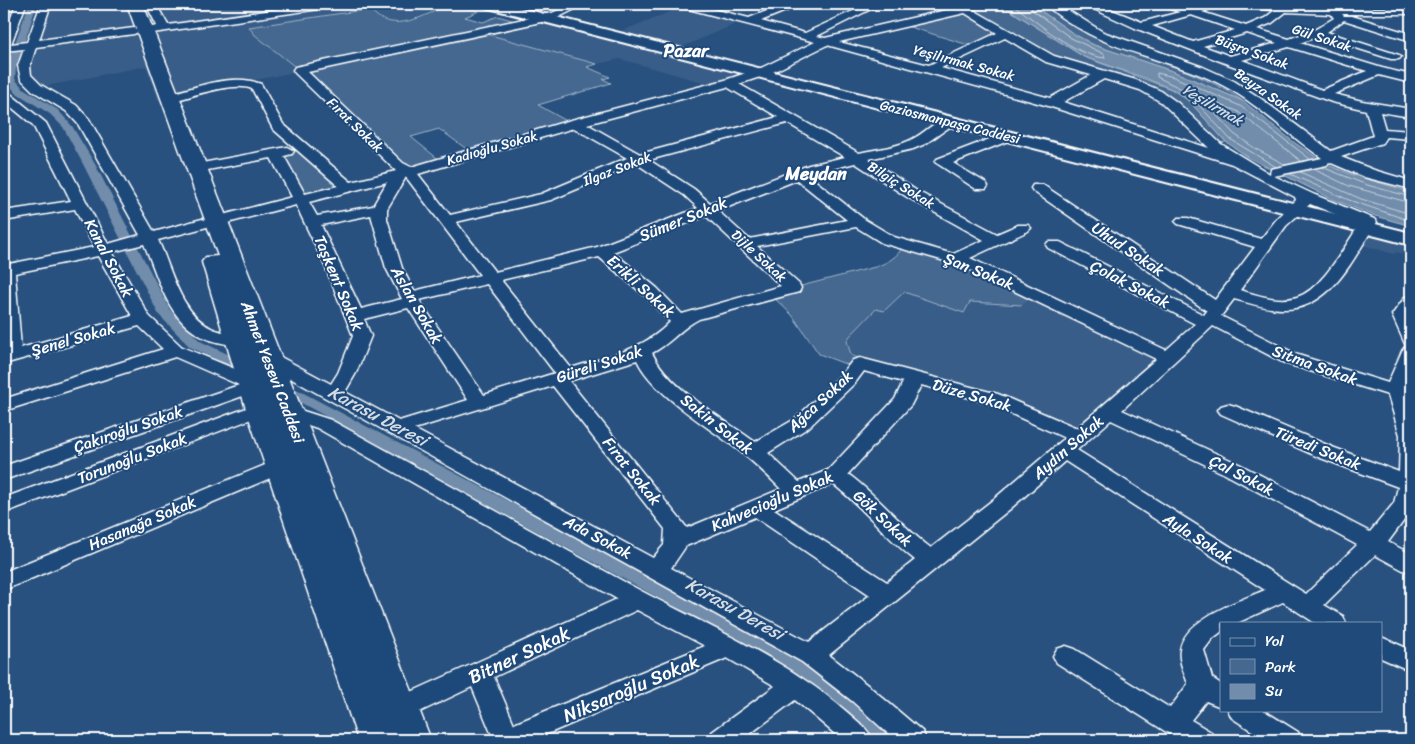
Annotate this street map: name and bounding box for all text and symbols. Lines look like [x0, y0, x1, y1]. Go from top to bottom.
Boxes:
street label: Gül Sokak [1289, 17, 1355, 59]
street label: Büşra Sokak [1212, 27, 1292, 77]
district label: Pazar [664, 35, 710, 67]
street label: Yeşilırmak Sokak [911, 37, 1018, 89]
street label: Beyza Sokak [1229, 61, 1308, 127]
water label: Yeşilırmak [1177, 77, 1249, 134]
street label: Fırat Sokak [320, 91, 390, 159]
street label: Gaziosmanpaşa Caddesi [877, 92, 1024, 152]
street label: Kadıoğlu Sokak [444, 123, 540, 173]
street label: Ilgaz Sokak [578, 144, 655, 194]
street label: Bilgiç Sokak [862, 154, 940, 216]
district label: Meydan [784, 158, 847, 190]
street label: Sümer Sokak [634, 188, 732, 250]
street label: Kanal Sokak [76, 213, 142, 303]
street label: Uhud Sokak [1085, 214, 1171, 285]
street label: Dijle Sokak [725, 223, 793, 289]
street label: Taşkent Sokak [306, 230, 372, 336]
street label: Şan Sokak [939, 244, 1019, 298]
street label: Erikli Sokak [600, 247, 682, 325]
street label: Çolak Sokak [1085, 251, 1175, 317]
street label: Aslan Sokak [382, 259, 451, 350]
street label: Ahmet Yesevi Caddesi [232, 295, 314, 448]
street label: Şenel Sokak [27, 313, 119, 365]
street label: Güreli Sokak [552, 336, 646, 392]
street label: Sıtma Sokak [1268, 336, 1362, 394]
street label: Ağca Sokak [779, 362, 860, 440]
street label: Düze Sokak [929, 370, 1015, 420]
water label: Karasu Deresi [322, 376, 437, 458]
street label: Sakin Sokak [674, 386, 761, 462]
street label: Çakıroğlu Sokak [69, 397, 187, 461]
street label: Aydın Sokak [1025, 407, 1111, 487]
street label: Türedi Sokak [1270, 418, 1366, 479]
street label: Torunoğlu Sokak [73, 424, 192, 492]
street label: Fırat Sokak [595, 430, 669, 512]
street label: Çal Sokak [1204, 446, 1280, 504]
street label: Kahvecioğlu Sokak [706, 462, 838, 540]
street label: Gök Sokak [846, 482, 920, 554]
street label: Hasanağa Sokak [83, 487, 201, 559]
street label: Ayla Sokak [1156, 504, 1239, 572]
street label: Ada Sokak [557, 506, 638, 567]
water label: Karasu Deresi [680, 569, 794, 651]
street label: Bitner Sokak [462, 617, 576, 693]
legend [1220, 622, 1382, 712]
text: Yol [1265, 628, 1284, 654]
street label: Niksaroğlu Sokak [558, 644, 704, 732]
text: Park [1265, 654, 1296, 680]
text: Su [1265, 678, 1282, 704]

